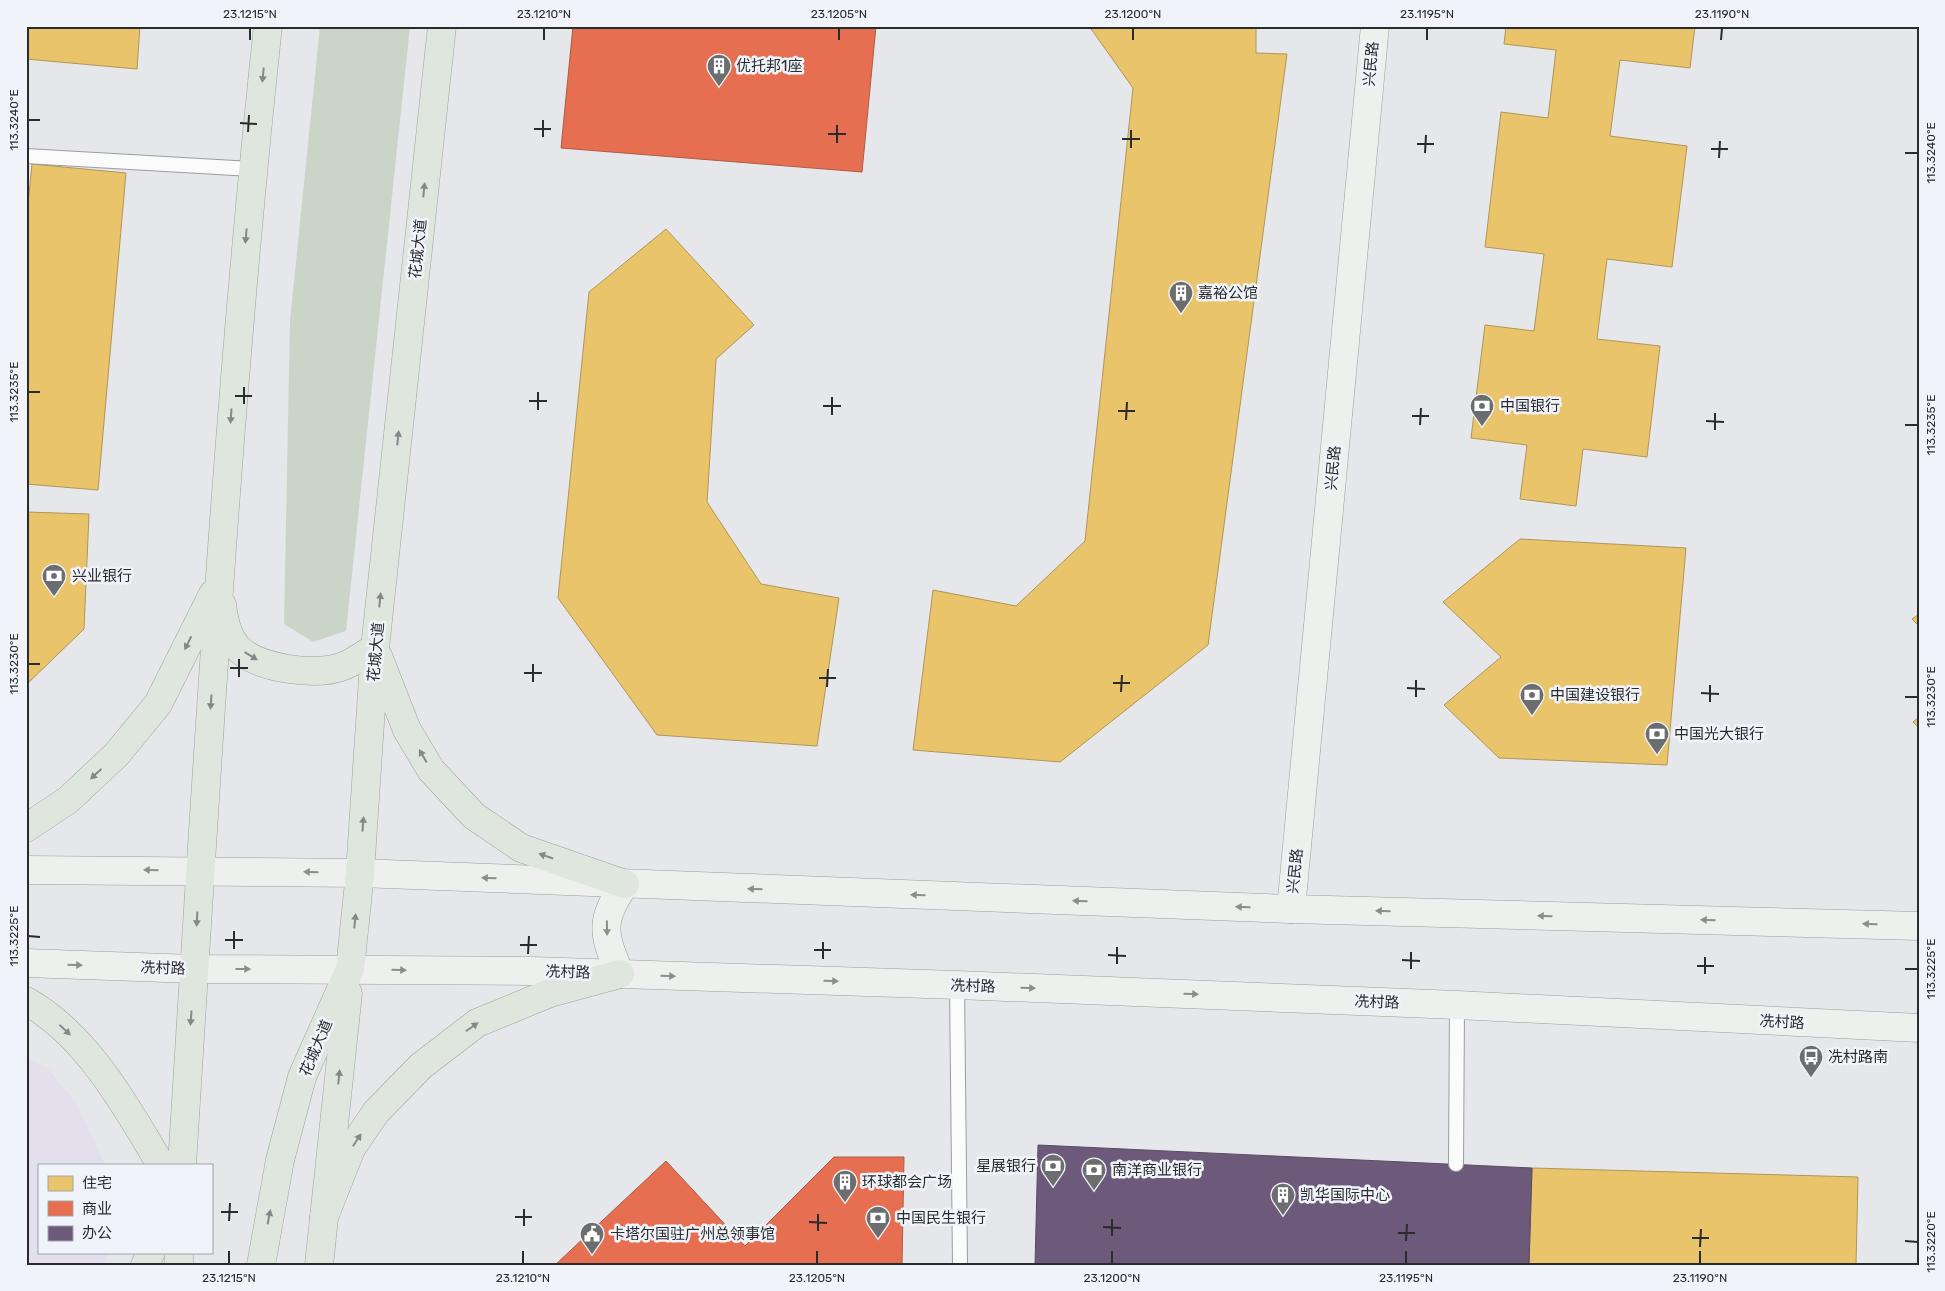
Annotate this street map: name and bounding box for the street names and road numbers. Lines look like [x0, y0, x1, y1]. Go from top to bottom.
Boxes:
street label: 兴民路 [1360, 41, 1382, 87]
street label: 花城大道 [406, 218, 430, 280]
street label: 兴民路 [1322, 445, 1344, 491]
street label: 花城大道 [364, 621, 388, 683]
street label: 兴民路 [1284, 848, 1306, 894]
street label: 冼村路 [140, 958, 186, 978]
street label: 冼村路 [545, 962, 591, 982]
street label: 冼村路 [950, 976, 996, 996]
street label: 冼村路 [1354, 992, 1400, 1012]
street label: 冼村路 [1759, 1012, 1805, 1032]
street label: 花城大道 [296, 1017, 336, 1079]

